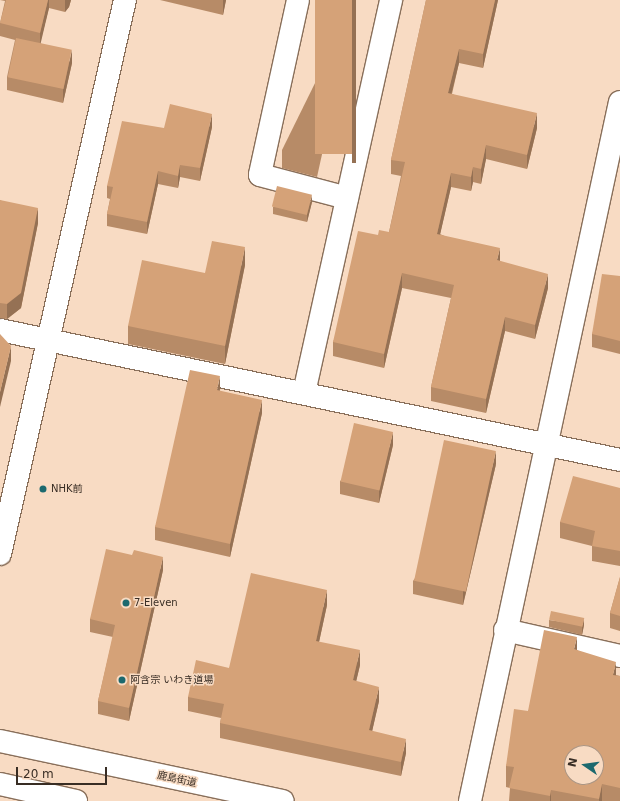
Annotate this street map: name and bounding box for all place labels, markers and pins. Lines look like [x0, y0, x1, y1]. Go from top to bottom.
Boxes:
place label: NHK前 [51, 483, 83, 495]
marker: NHK前 [38, 484, 48, 494]
place label: 7-Eleven [134, 597, 178, 609]
marker: 7-Eleven [121, 598, 131, 608]
place label: 阿含宗 いわき道場 [130, 674, 213, 686]
marker: 阿含宗 いわき道場 [117, 675, 127, 685]

